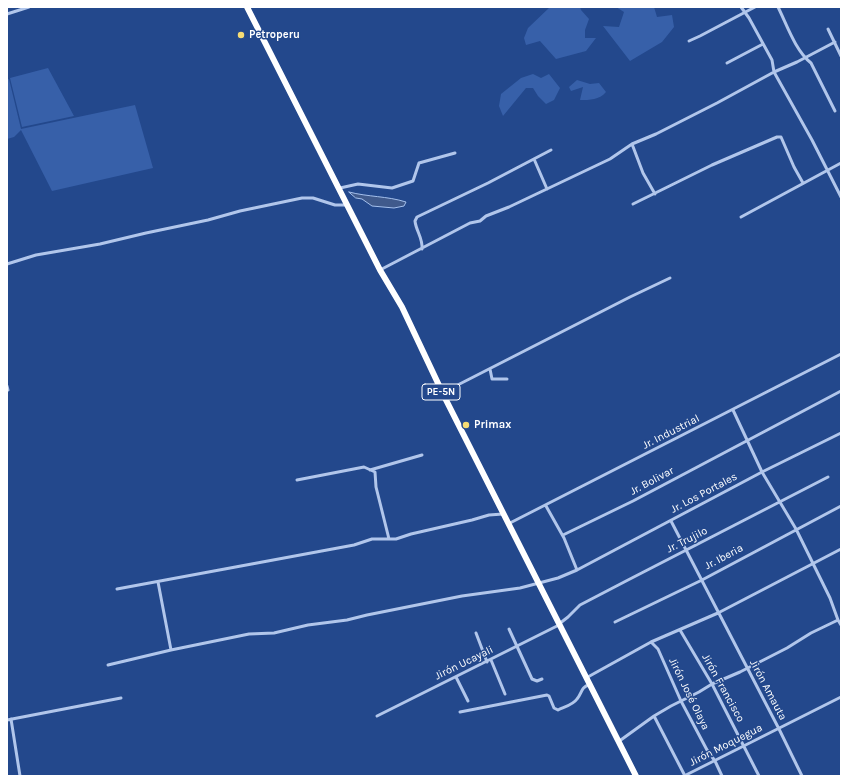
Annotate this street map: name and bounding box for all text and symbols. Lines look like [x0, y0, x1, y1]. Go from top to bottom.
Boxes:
place label: Petroperu [249, 28, 300, 42]
marker: Petroperu [236, 30, 246, 40]
road number: PE-5N [422, 384, 460, 400]
street label: Jr. Industrial [640, 412, 702, 452]
place label: Primax [474, 418, 511, 432]
marker: Primax [461, 420, 471, 430]
street label: Jr. Bolivar [628, 464, 676, 498]
street label: Jr. Los Portales [669, 470, 739, 516]
street label: Jr. Trujilo [664, 524, 710, 556]
street label: Jr. Iberia [703, 541, 745, 573]
street label: Jirón Ucayali [433, 643, 495, 683]
street label: Jirón Francisco [699, 652, 747, 724]
street label: Jirón José Olaya [666, 656, 712, 732]
street label: Jirón Amauta [747, 658, 789, 722]
street label: Jirón Moquegua [687, 721, 765, 769]

